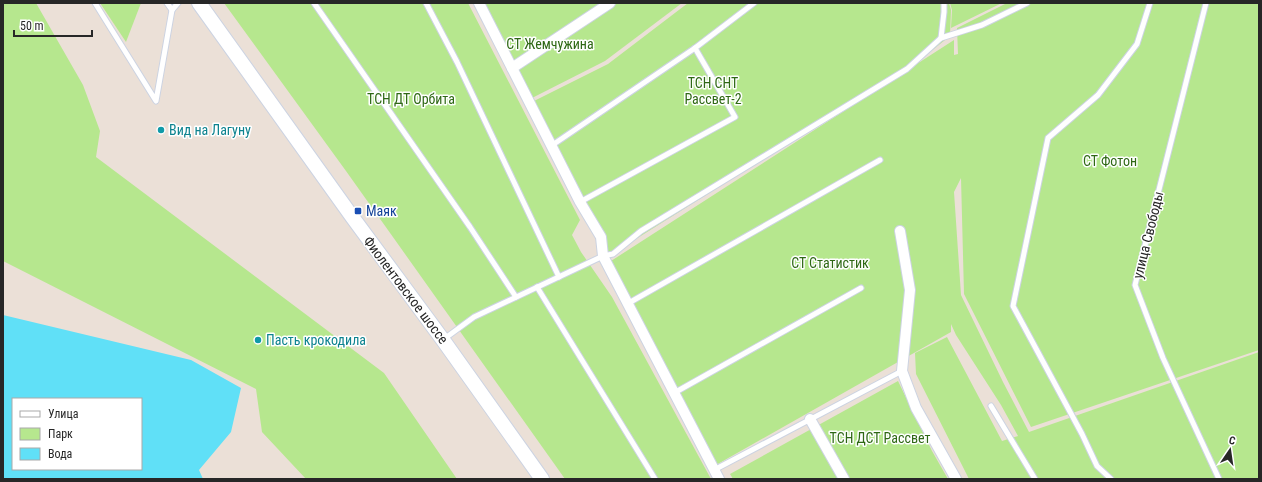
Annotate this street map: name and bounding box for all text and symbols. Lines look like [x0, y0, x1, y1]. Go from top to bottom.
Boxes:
scale bar [14, 12, 92, 38]
text: 50 m [20, 19, 44, 33]
park label: СТ Жемчужина [506, 36, 594, 52]
park label: ТСН СНТ Рассвет-2 [684, 75, 742, 107]
park label: ТСН ДТ Орбита [367, 91, 455, 107]
place label: Вид на Лагуну [169, 122, 251, 138]
marker: Вид на Лагуну [156, 125, 166, 135]
park label: СТ Фотон [1083, 153, 1137, 169]
street label: улица Свободы [1129, 190, 1167, 280]
place label: Маяк [366, 203, 397, 219]
marker: Маяк [353, 206, 363, 216]
street label: Фиолентовское шоссе [360, 233, 452, 347]
park label: СТ Статистик [791, 255, 869, 271]
place label: Пасть крокодила [266, 332, 366, 348]
marker: Пасть крокодила [253, 335, 263, 345]
legend [12, 398, 142, 470]
text: Улица [48, 407, 79, 421]
text: Парк [48, 427, 73, 441]
park label: ТСН ДСТ Рассвет [830, 430, 930, 446]
north arrow [1210, 430, 1250, 470]
text: С [1228, 434, 1237, 448]
text: Вода [48, 447, 73, 461]

